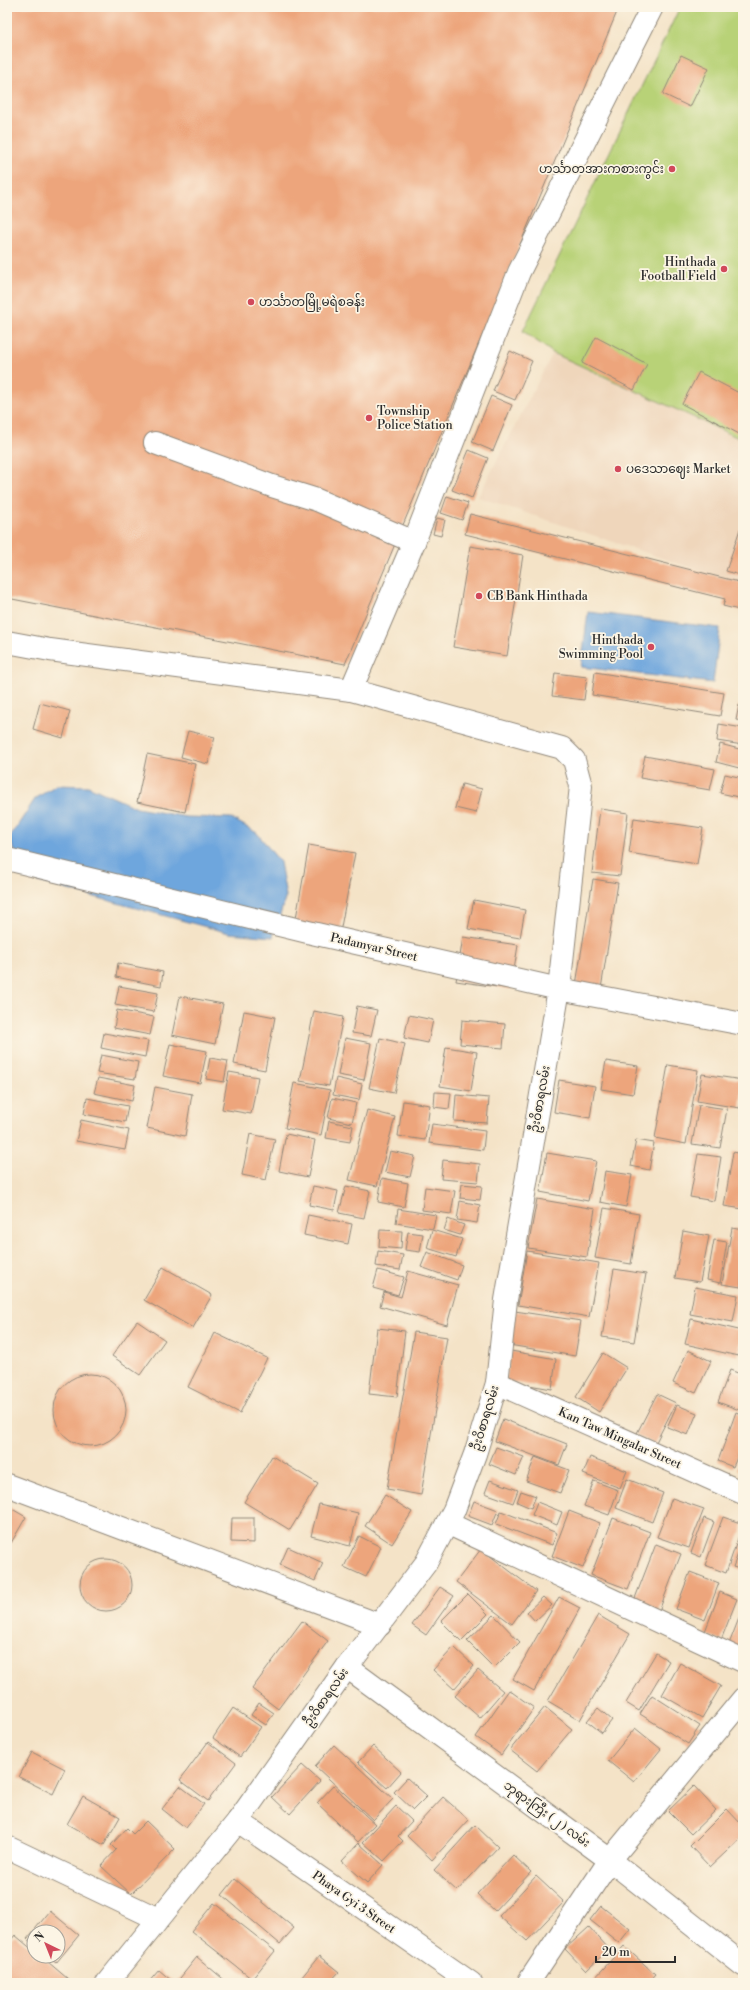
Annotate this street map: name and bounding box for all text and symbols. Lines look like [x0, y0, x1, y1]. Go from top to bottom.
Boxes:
place label: ဟင်္သာတအားကစားကွင်း [539, 160, 664, 179]
marker: ဟင်္သာတအားကစားကွင်း [667, 164, 677, 174]
place label: Hinthada Football Field [641, 255, 717, 284]
marker: Hinthada Football Field [719, 264, 729, 274]
place label: ဟင်္သာတမြို့မရဲစခန်း [259, 293, 365, 312]
marker: ဟင်္သာတမြို့မရဲစခန်း [246, 297, 256, 307]
place label: Township Police Station [377, 404, 453, 433]
marker: Township Police Station [364, 413, 374, 423]
place label: ပဒေသာဈေး Market [626, 462, 732, 479]
marker: ပဒေသာဈေး Market [613, 464, 623, 474]
place label: CB Bank Hinthada [487, 589, 589, 604]
marker: CB Bank Hinthada [474, 591, 484, 601]
place label: Hinthada Swimming Pool [559, 633, 644, 662]
marker: Hinthada Swimming Pool [646, 642, 656, 652]
street label: Padamyar Street [329, 930, 420, 965]
street label: ဦးဝိစာရလမ်း [525, 1064, 556, 1134]
street label: ဦးဝိစာရလမ်း [466, 1383, 504, 1453]
street label: Kan Taw Mingalar Street [556, 1404, 684, 1473]
street label: ဦးဝိစာရလမ်း [299, 1664, 354, 1730]
street label: ဘုရားကြီး ( ၂ ) လမ်း [499, 1776, 594, 1852]
street label: Phaya Gyi 3 Street [309, 1868, 399, 1937]
north arrow [26, 1924, 66, 1964]
text: N [32, 1929, 48, 1946]
scale bar [596, 1938, 675, 1964]
text: 20 m [602, 1945, 630, 1960]

